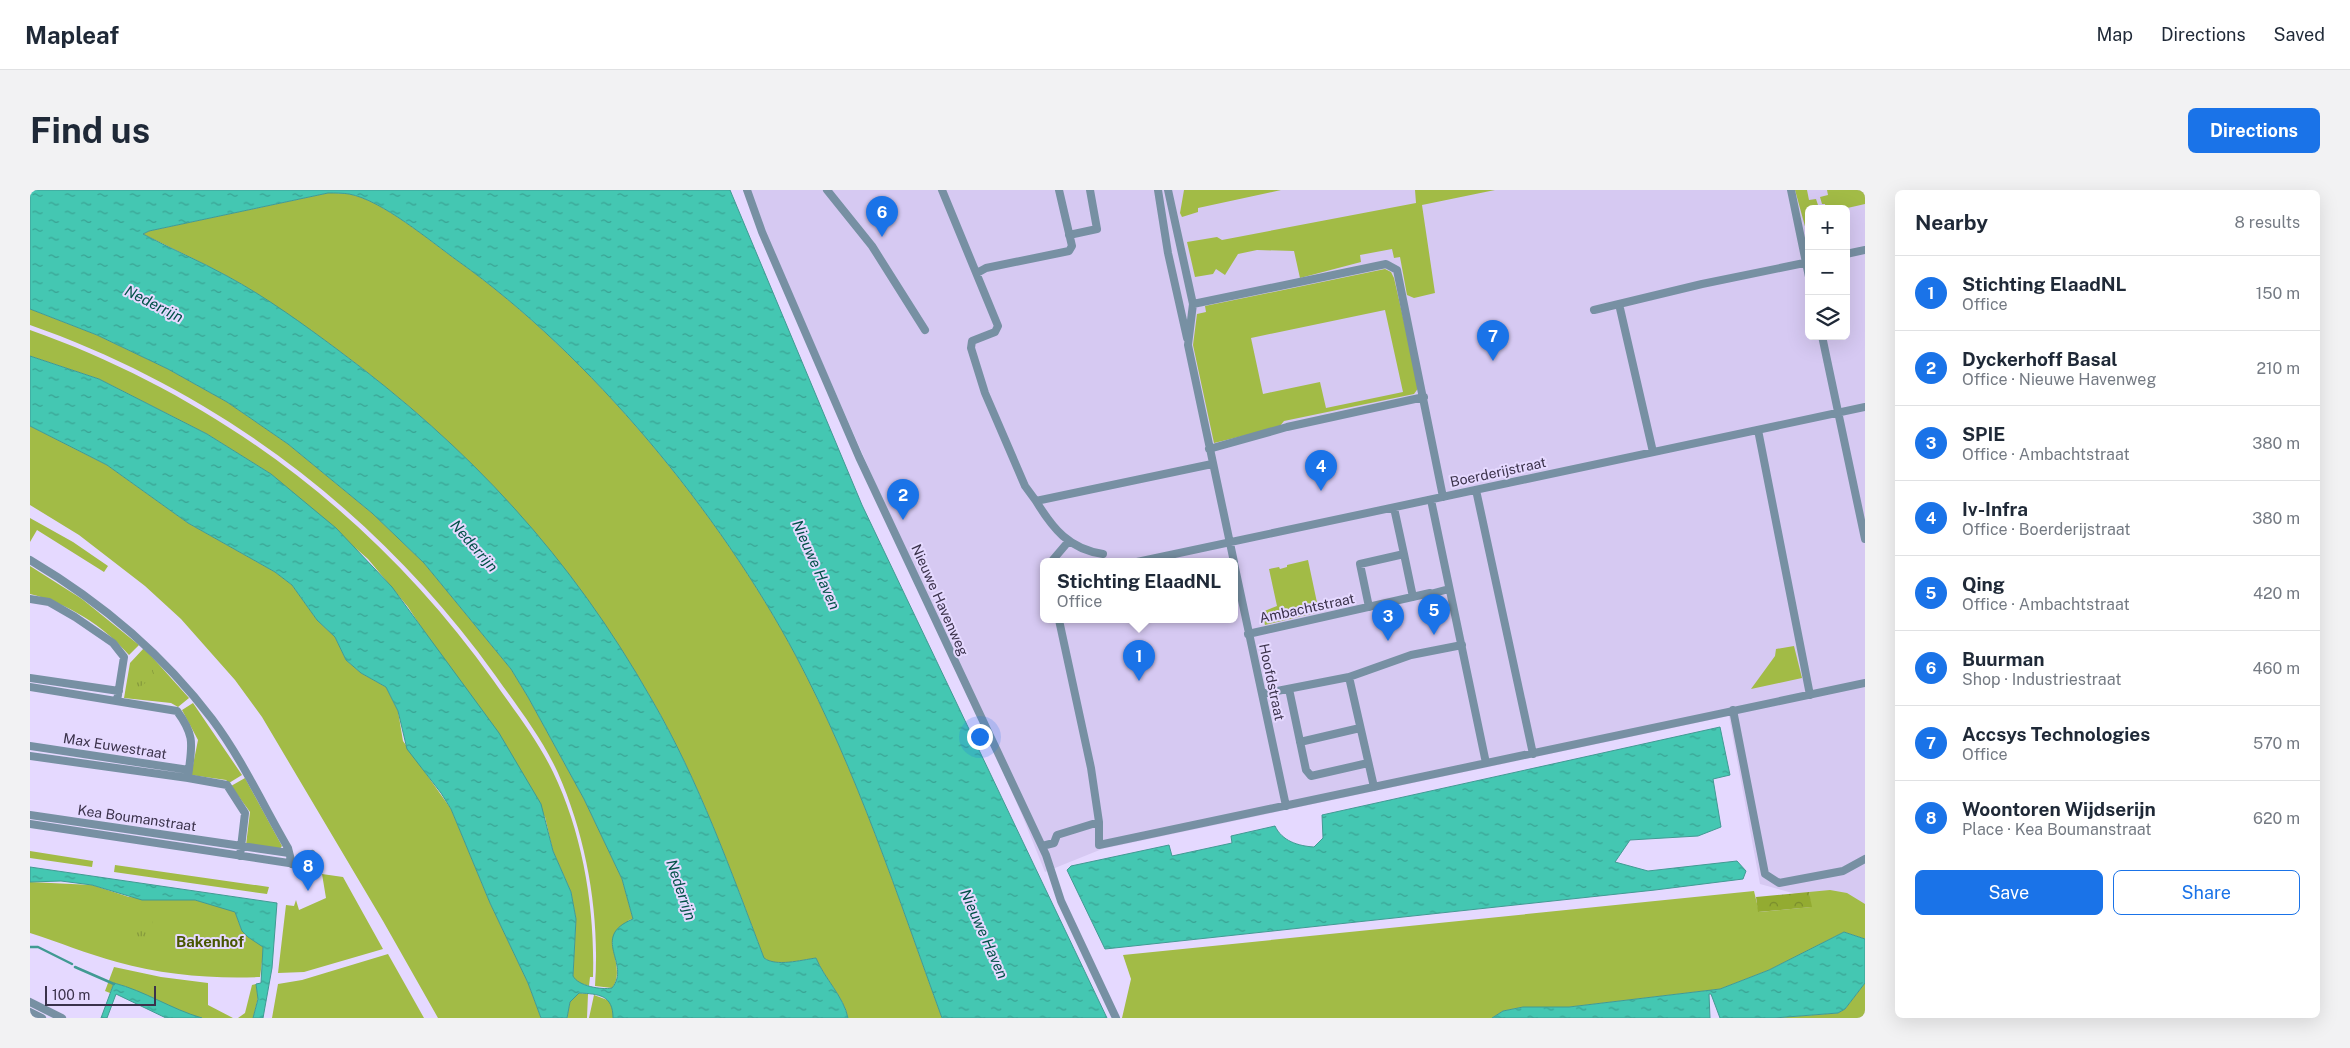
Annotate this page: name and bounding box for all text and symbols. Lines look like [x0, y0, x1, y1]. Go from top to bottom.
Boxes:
text: Mapleaf [25, 21, 119, 49]
text: Map [2096, 24, 2133, 45]
text: Directions [2161, 24, 2246, 45]
text: Saved [2274, 24, 2325, 45]
button: Directions [2188, 108, 2320, 153]
text: Find us [30, 110, 150, 151]
pin: 6 [866, 196, 898, 237]
map controls [1805, 205, 1850, 340]
button: + [1805, 205, 1850, 250]
text: Nearby [1915, 210, 1988, 235]
text: 8 results [2235, 213, 2300, 232]
button: − [1805, 250, 1850, 295]
text: Stichting ElaadNL [1962, 273, 2127, 295]
water label: Nederrijn [122, 282, 186, 325]
text: 1 [1928, 284, 1934, 303]
text: 150 m [2256, 284, 2300, 303]
button: layers [1805, 295, 1850, 340]
text: Office [1962, 295, 2008, 314]
pin: 7 [1477, 320, 1509, 361]
text: Dyckerhoff Basal [1962, 348, 2118, 370]
text: 2 [1926, 359, 1936, 378]
text: 210 m [2256, 359, 2300, 378]
text: Office · Nieuwe Havenweg [1962, 370, 2156, 389]
text: SPIE [1962, 423, 2005, 445]
text: 3 [1926, 434, 1936, 453]
text: 380 m [2252, 434, 2300, 453]
text: Office · Ambachtstraat [1962, 445, 2130, 464]
pin: 4 [1305, 450, 1337, 491]
street label: Boerderijstraat [1449, 454, 1547, 490]
pin: 2 [887, 479, 919, 520]
text: Iv-Infra [1962, 498, 2028, 520]
text: 4 [1926, 509, 1936, 528]
text: 380 m [2252, 509, 2300, 528]
water label: Nederrijn [447, 516, 502, 575]
water label: Nieuwe Haven [789, 517, 844, 612]
text: Office · Boerderijstraat [1962, 520, 2131, 539]
street label: Nieuwe Havenweg [908, 542, 972, 658]
popup [1040, 558, 1238, 623]
text: Stichting ElaadNL [1057, 570, 1221, 592]
text: Qing [1962, 573, 2005, 595]
text: 5 [1926, 584, 1936, 603]
text: 420 m [2253, 584, 2300, 603]
street label: Ambachtstraat [1258, 590, 1356, 626]
text: Office [1057, 592, 1102, 611]
pin: 5 [1418, 594, 1450, 635]
text: Office · Ambachtstraat [1962, 595, 2130, 614]
pin: 3 [1372, 600, 1404, 641]
pin: 1 [1123, 640, 1155, 681]
street label: Hoofdstraat [1256, 642, 1288, 722]
text: Buurman [1962, 648, 2044, 670]
text: 6 [1926, 659, 1936, 678]
text: 460 m [2253, 659, 2300, 678]
text: Shop · Industriestraat [1962, 670, 2121, 689]
text: Accsys Technologies [1962, 723, 2150, 745]
your location [967, 724, 993, 750]
street label: Max Euwestraat [62, 730, 168, 762]
text: 7 [1926, 734, 1936, 753]
text: 570 m [2253, 734, 2300, 753]
text: Office [1962, 745, 2008, 764]
text: Woontoren Wijdserijn [1962, 798, 2156, 820]
street label: Kea Boumanstraat [77, 802, 197, 834]
text: 8 [1926, 809, 1936, 828]
text: 620 m [2253, 809, 2300, 828]
text: Place · Kea Boumanstraat [1962, 820, 2152, 839]
pin: 8 [292, 850, 324, 891]
water label: Nederrijn [663, 857, 700, 922]
button: Save [1915, 870, 2103, 915]
button: Share [2113, 870, 2300, 915]
water label: Nieuwe Haven [957, 886, 1012, 981]
district label: Bakenhof [176, 933, 244, 950]
scale bar [45, 983, 156, 1006]
text: 100 m [52, 987, 90, 1003]

